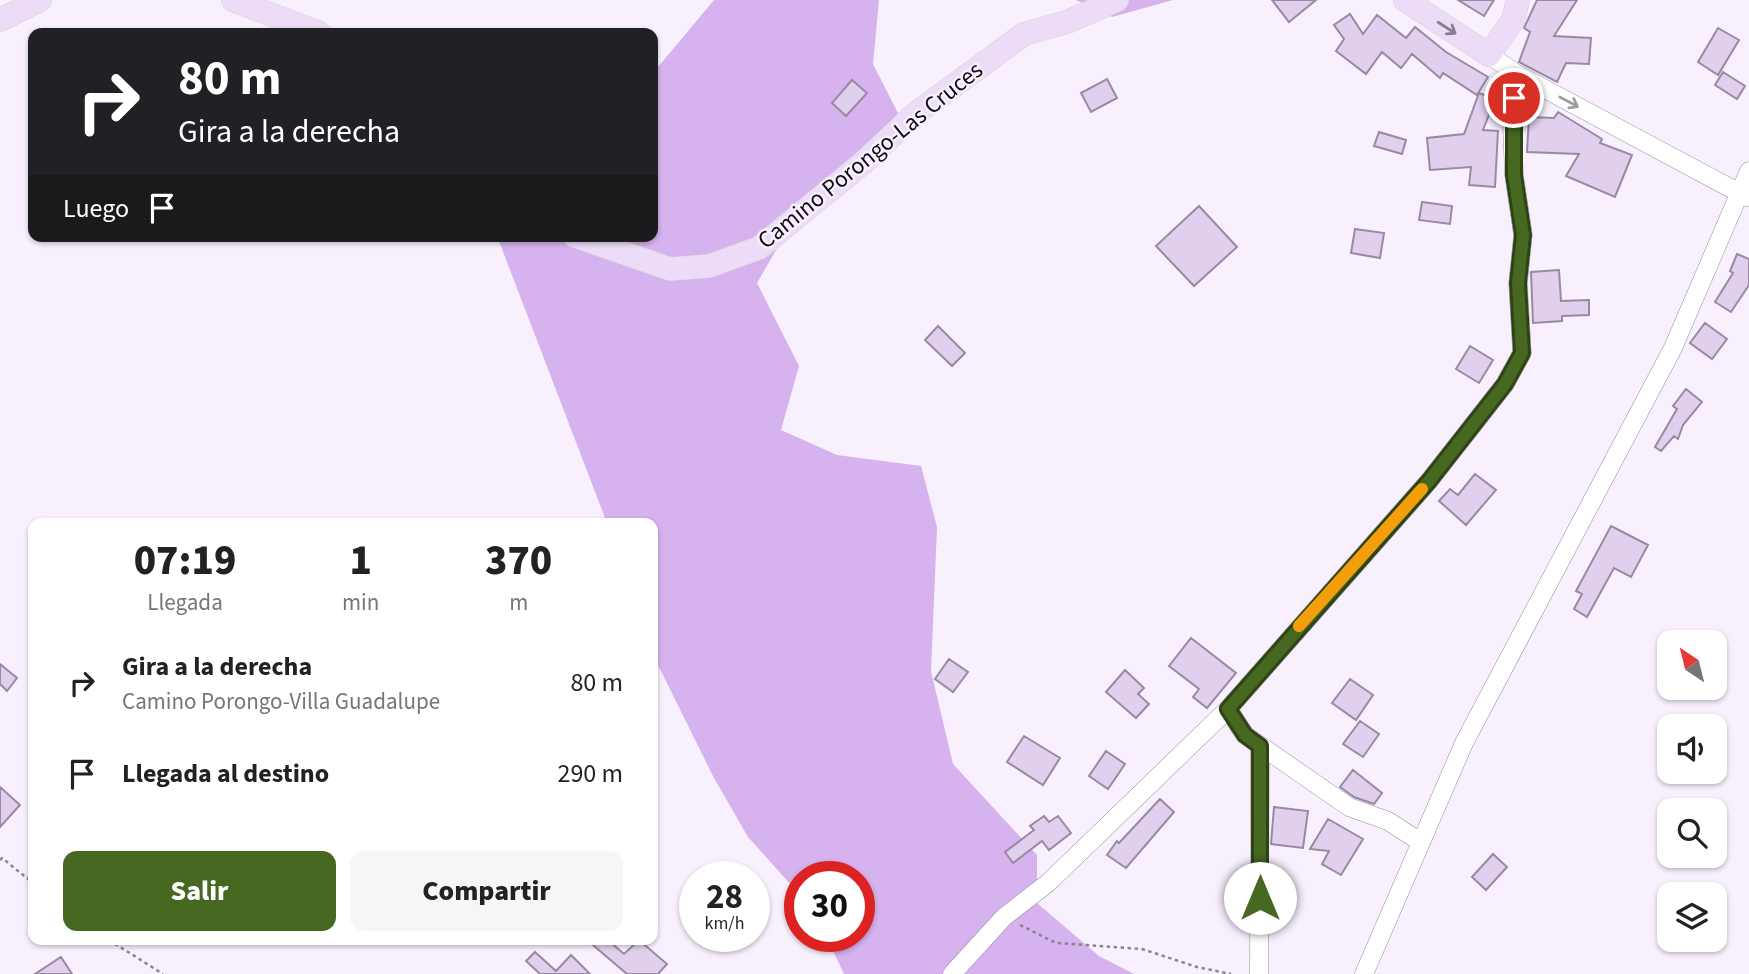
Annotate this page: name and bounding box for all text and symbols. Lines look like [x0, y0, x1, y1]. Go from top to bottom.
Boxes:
one-way arrow [1437, 20, 1456, 35]
text: 80 m [178, 44, 282, 114]
street label: Camino Porongo-Las Cruces [750, 53, 991, 257]
icon: right [63, 56, 154, 147]
pin [1484, 68, 1544, 128]
icon: arrive [1495, 79, 1533, 117]
one-way arrow [1558, 95, 1579, 109]
text: Gira a la derecha [178, 109, 400, 155]
icon: arrive [143, 189, 181, 227]
text: Luego [63, 190, 129, 227]
text: 07:19 [134, 531, 236, 591]
text: 1 [349, 531, 372, 591]
text: 370 [485, 531, 552, 591]
text: Llegada [147, 586, 223, 619]
text: min [342, 586, 379, 619]
text: m [509, 586, 528, 619]
north arrow [1657, 630, 1727, 700]
map controls [1657, 630, 1727, 952]
text: Gira a la derecha [122, 648, 312, 685]
icon: right [63, 664, 101, 702]
text: 80 m [570, 664, 623, 701]
text: Camino Porongo-Villa Guadalupe [122, 685, 440, 718]
button: sound [1657, 714, 1727, 784]
icon: arrive [63, 755, 101, 793]
text: Llegada al destino [122, 755, 329, 792]
text: 290 m [557, 755, 623, 792]
button: search [1657, 798, 1727, 868]
button: Salir [63, 851, 336, 931]
button: Compartir [350, 851, 623, 931]
speed limit sign: 30 [784, 861, 875, 952]
position arrow [1223, 861, 1297, 935]
text: 28 [706, 872, 743, 922]
button: layers [1657, 882, 1727, 952]
text: km/h [705, 911, 744, 936]

